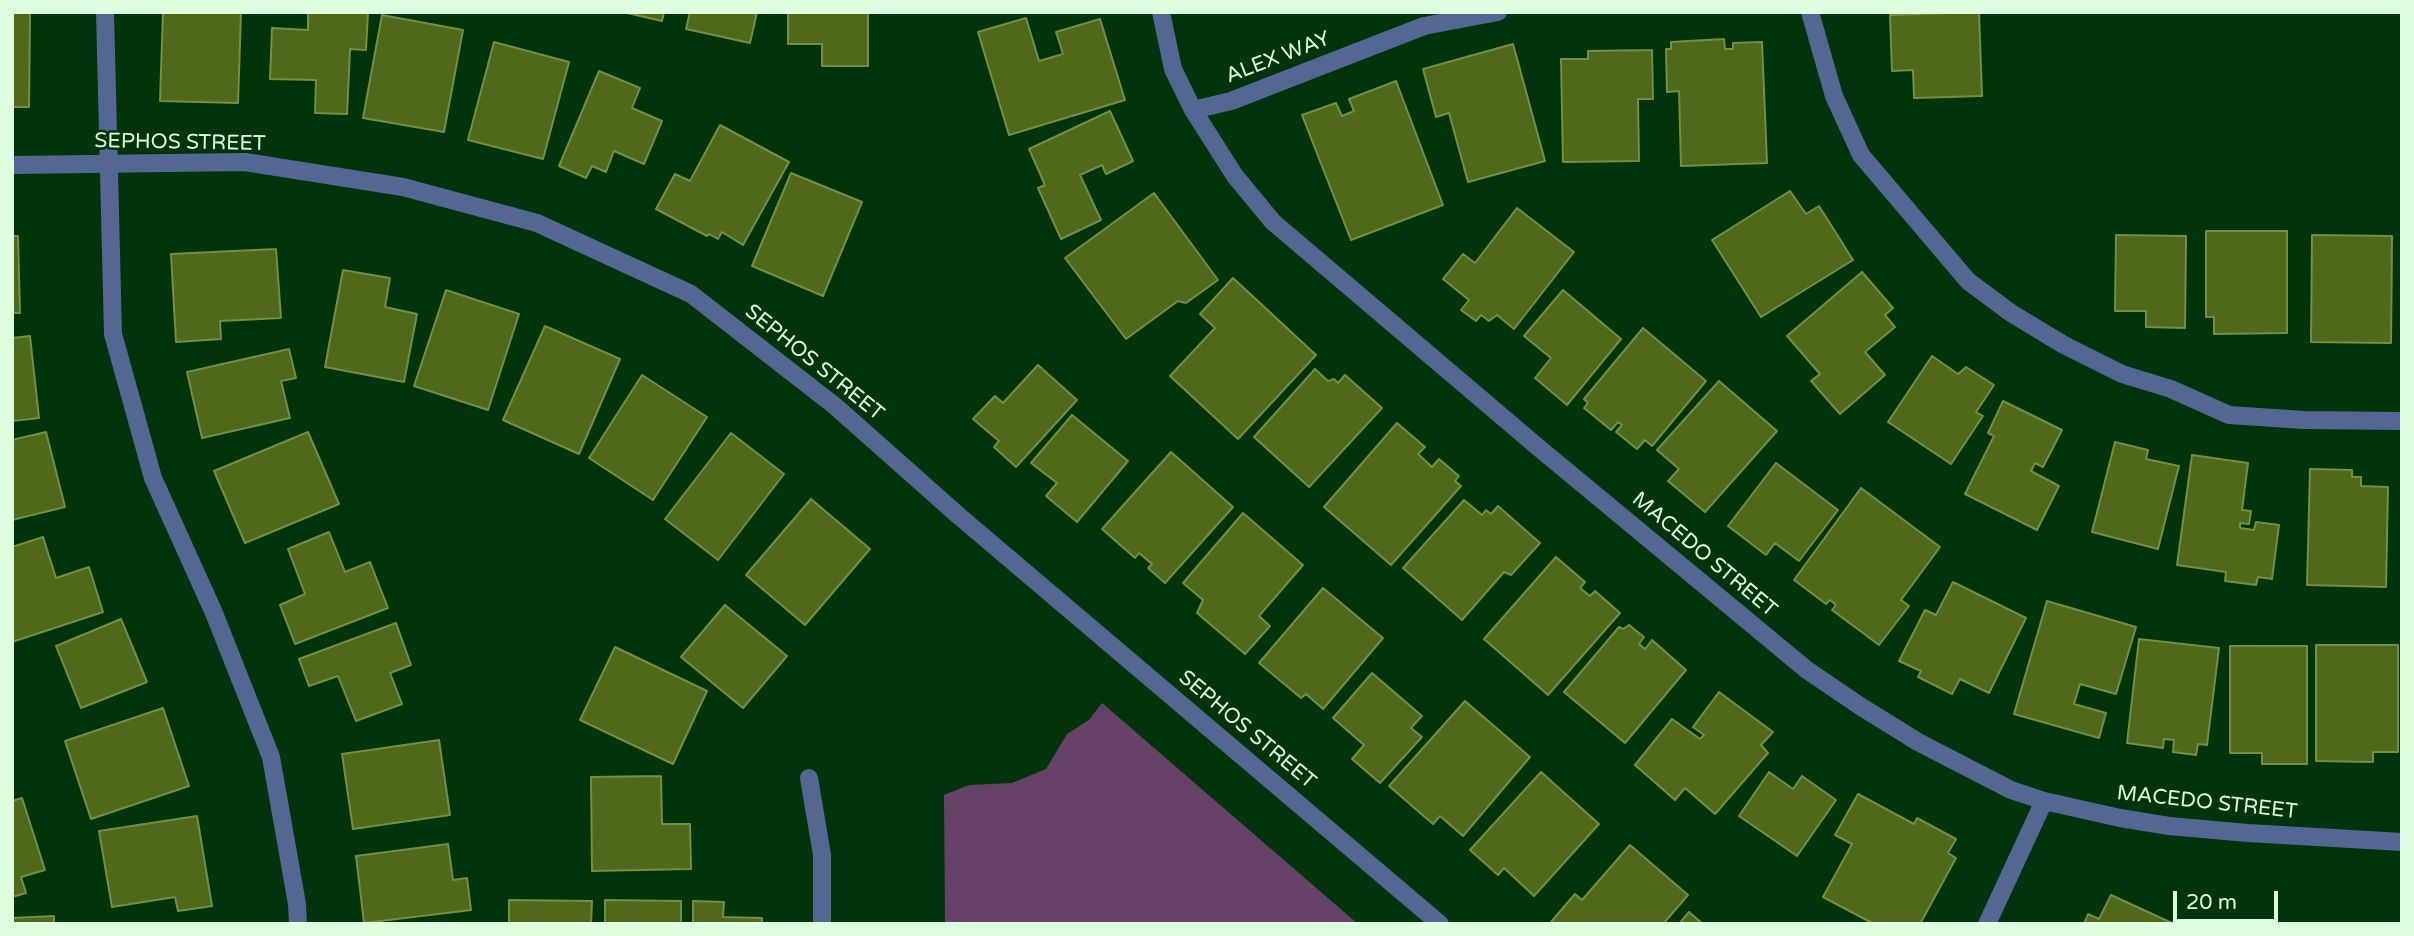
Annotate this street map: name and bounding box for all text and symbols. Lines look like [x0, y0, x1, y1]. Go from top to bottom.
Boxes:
street label: ALEX WAY [1222, 27, 1334, 89]
street label: SEPHOS STREET [94, 129, 266, 157]
street label: SEPHOS STREET [740, 299, 888, 427]
street label: MACEDO STREET [1626, 487, 1782, 623]
street label: SEPHOS STREET [1173, 665, 1321, 795]
street label: MACEDO STREET [2115, 781, 2299, 825]
scale bar [2176, 876, 2281, 920]
text: 20 m [2186, 890, 2237, 915]

